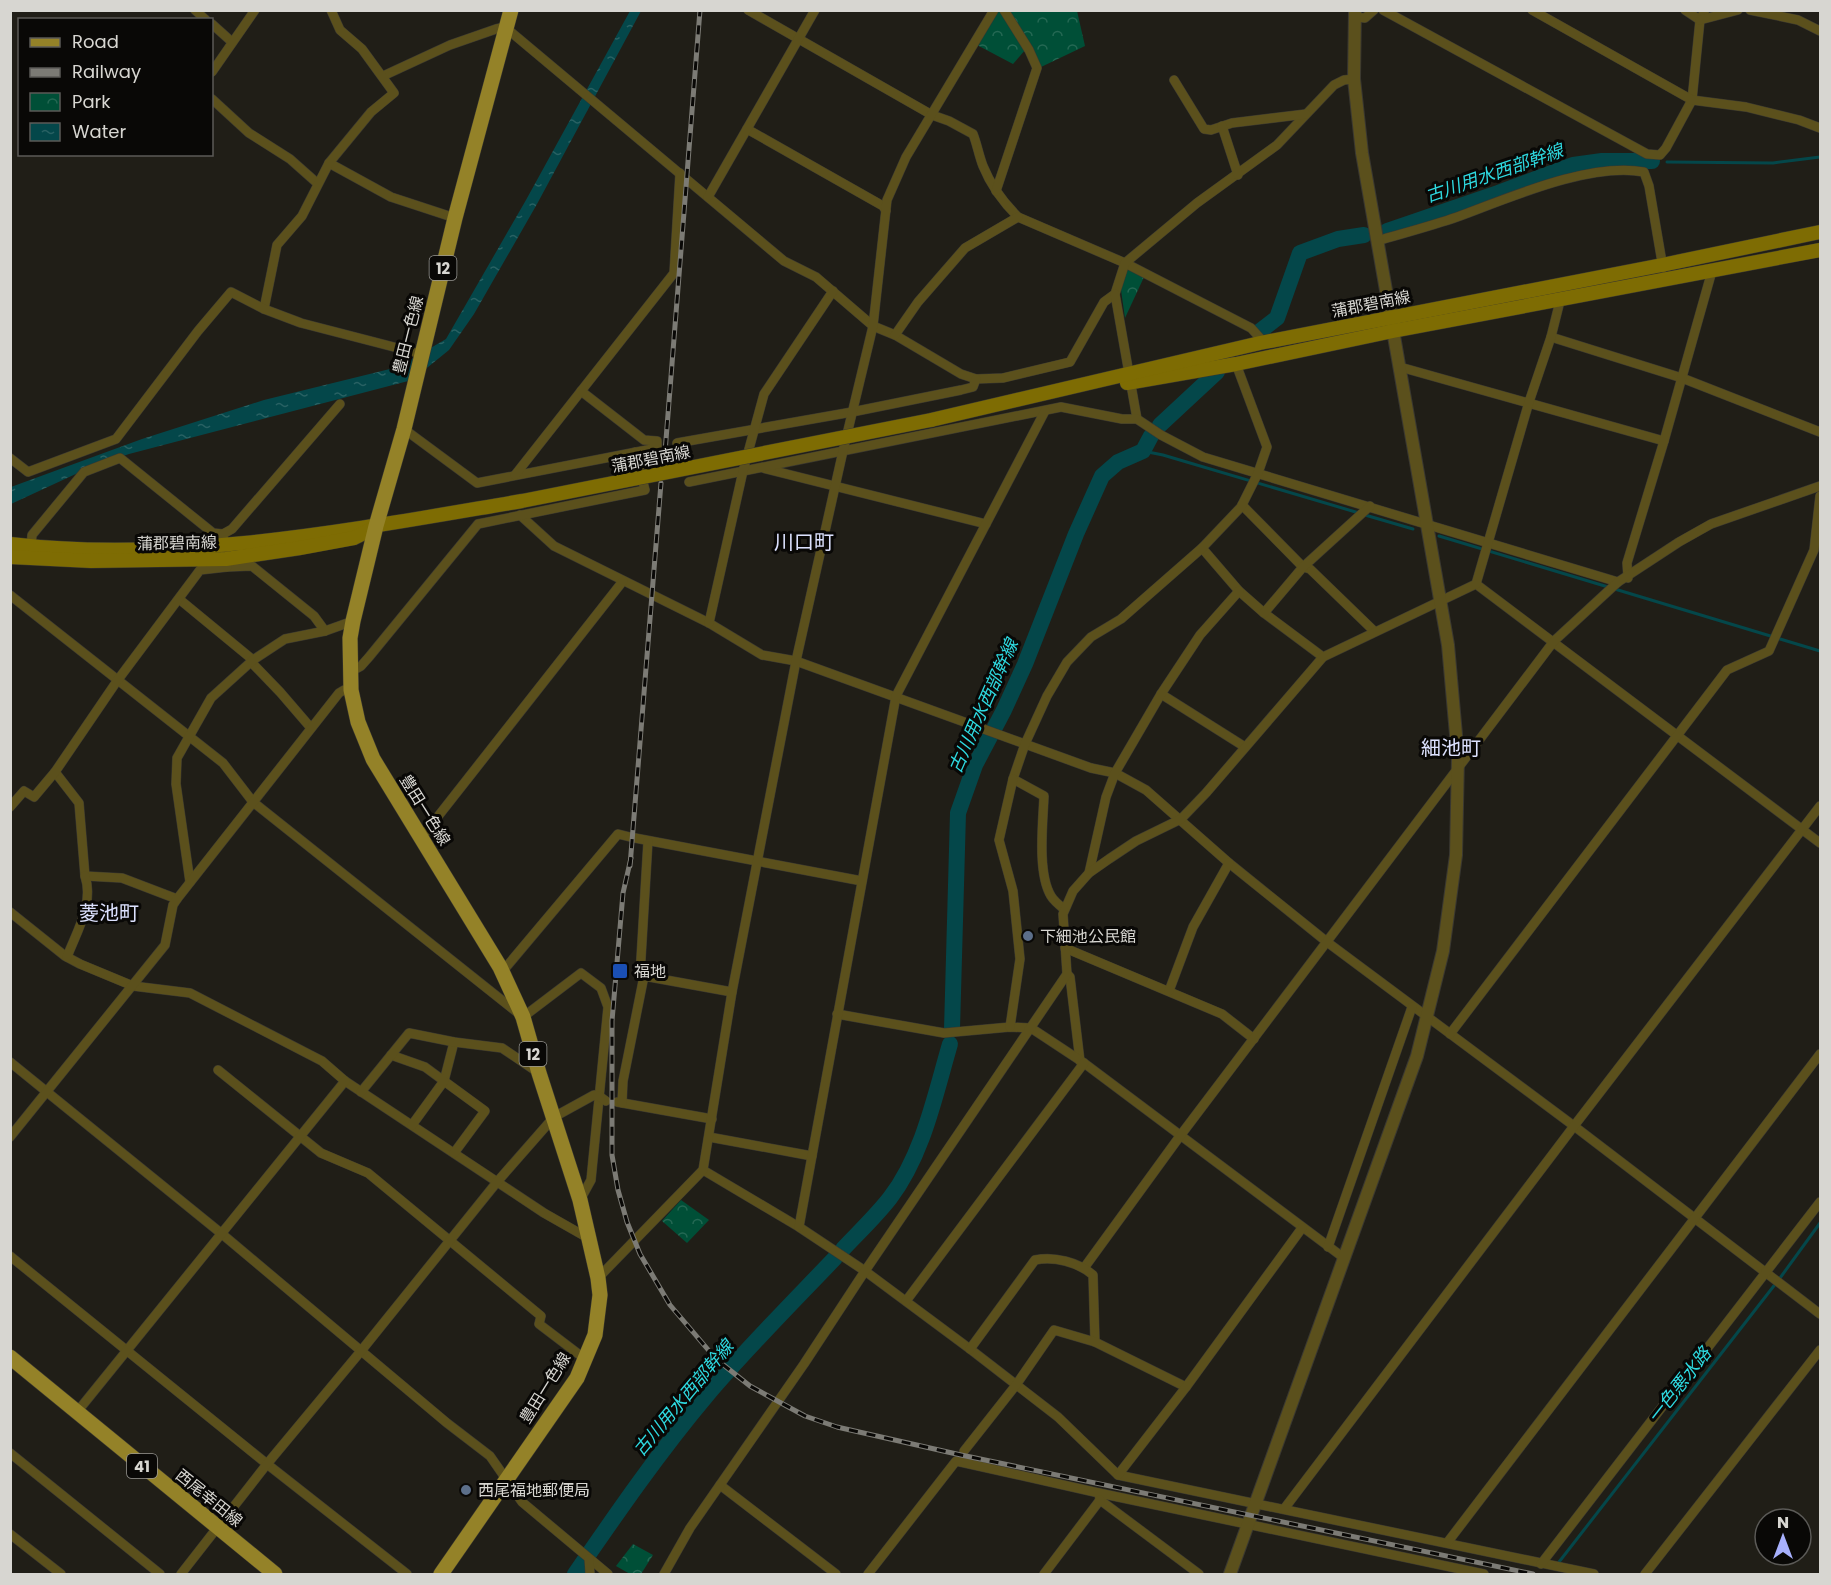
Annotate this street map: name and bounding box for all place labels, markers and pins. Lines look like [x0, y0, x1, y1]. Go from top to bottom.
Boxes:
place label: 下細池公民館 [1040, 925, 1136, 948]
marker: 下細池公民館 [1021, 929, 1035, 943]
place label: 福地 [634, 960, 666, 983]
marker: 福地 [611, 962, 629, 980]
place label: 西尾福地郵便局 [478, 1479, 590, 1502]
marker: 西尾福地郵便局 [459, 1483, 473, 1497]

